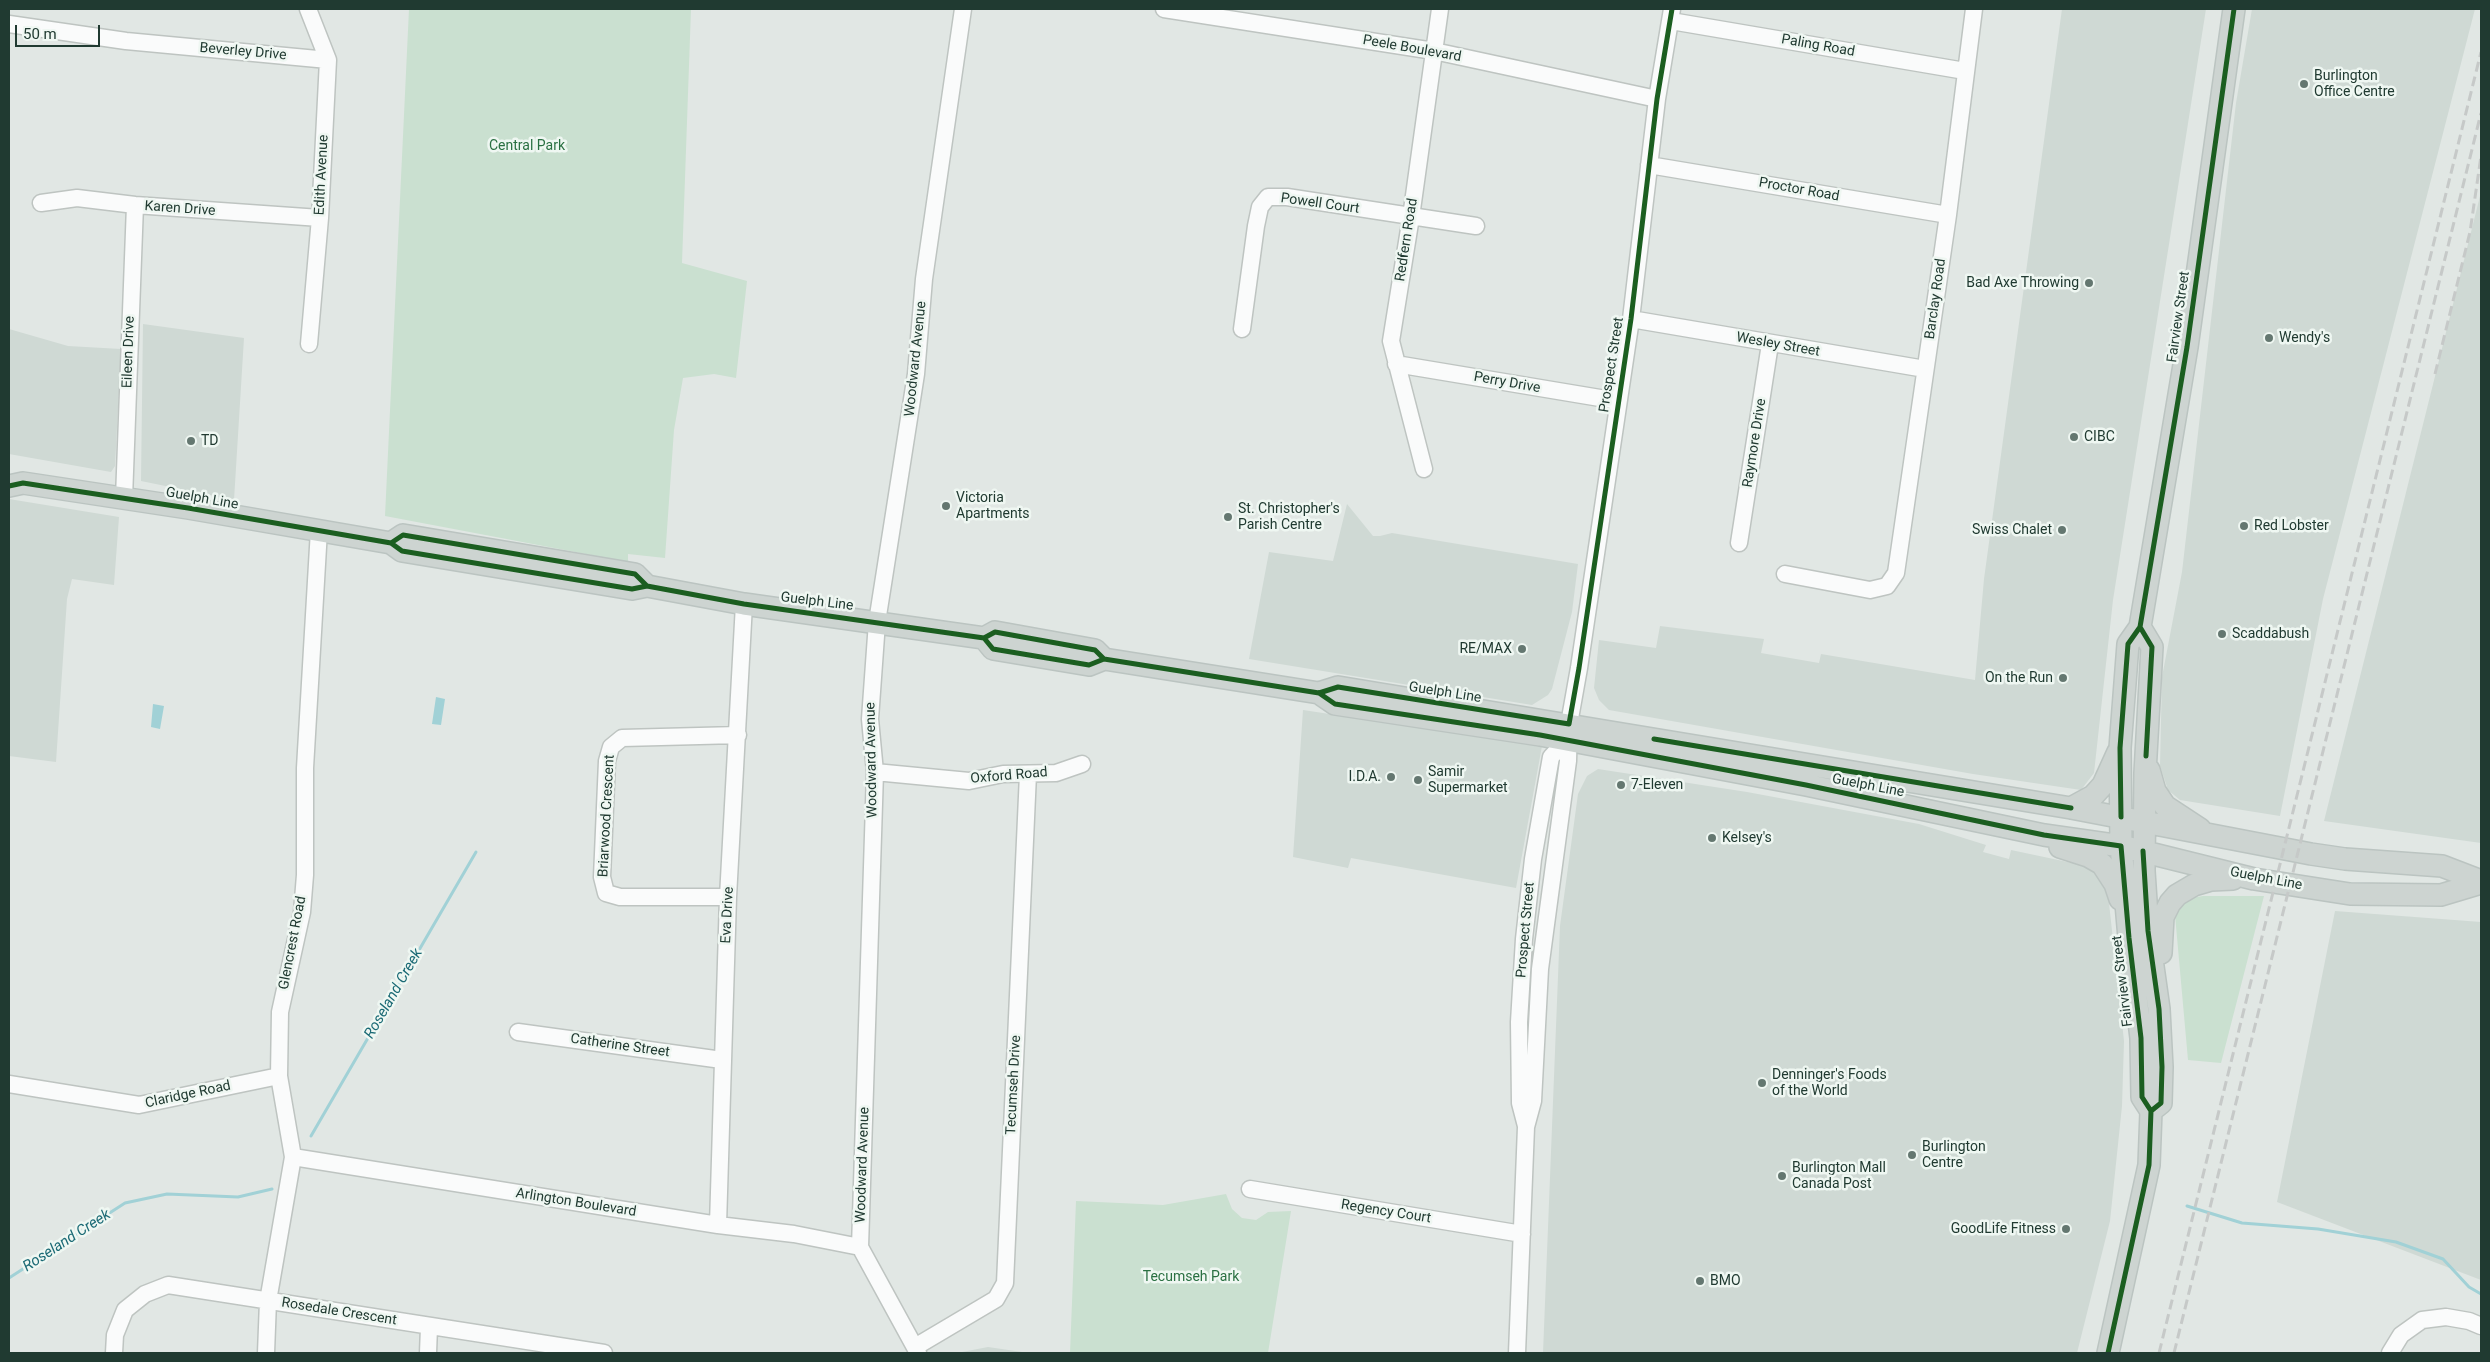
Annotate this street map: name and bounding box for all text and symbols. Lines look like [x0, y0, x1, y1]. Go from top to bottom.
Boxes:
scale bar [18, 15, 102, 47]
text: 50 m [23, 25, 57, 43]
street label: Paling Road [1780, 31, 1856, 61]
street label: Peele Boulevard [1361, 32, 1463, 66]
street label: Beverley Drive [199, 40, 287, 64]
place label: Burlington Office Centre [2314, 68, 2395, 100]
marker: Burlington Office Centre [2298, 78, 2310, 90]
street label: Edith Avenue [312, 134, 332, 216]
park label: Central Park [489, 138, 565, 154]
street label: Proctor Road [1757, 175, 1841, 205]
street label: Powell Court [1280, 190, 1360, 218]
street label: Redfern Road [1392, 197, 1422, 283]
street label: Karen Drive [144, 198, 216, 220]
street label: Barclay Road [1922, 258, 1950, 340]
street label: Fairview Street [2164, 270, 2194, 364]
place label: Bad Axe Throwing [1966, 275, 2079, 291]
marker: Bad Axe Throwing [2083, 277, 2095, 289]
street label: Woodward Avenue [902, 300, 930, 418]
street label: Eileen Drive [119, 316, 139, 388]
street label: Prospect Street [1596, 316, 1628, 414]
street label: Wesley Street [1735, 329, 1821, 361]
place label: Wendy's [2279, 330, 2330, 346]
marker: Wendy's [2263, 332, 2275, 344]
street label: Perry Drive [1472, 369, 1542, 397]
street label: Raymore Drive [1740, 397, 1770, 489]
place label: CIBC [2084, 429, 2115, 445]
marker: CIBC [2068, 431, 2080, 443]
place label: TD [201, 433, 219, 449]
marker: TD [185, 435, 197, 447]
street label: Guelph Line [164, 484, 240, 514]
place label: Victoria Apartments [956, 490, 1030, 522]
marker: Victoria Apartments [940, 500, 952, 512]
place label: St. Christopher's Parish Centre [1238, 501, 1340, 534]
marker: St. Christopher's Parish Centre [1222, 511, 1234, 523]
place label: Red Lobster [2254, 518, 2329, 534]
marker: Red Lobster [2238, 520, 2250, 532]
place label: Swiss Chalet [1972, 522, 2052, 538]
marker: Swiss Chalet [2056, 524, 2068, 536]
street label: Guelph Line [780, 589, 854, 615]
place label: Scaddabush [2232, 626, 2309, 642]
marker: Scaddabush [2216, 628, 2228, 640]
place label: RE/MAX [1459, 641, 1512, 657]
marker: RE/MAX [1516, 643, 1528, 655]
place label: On the Run [1985, 670, 2053, 686]
marker: On the Run [2057, 672, 2069, 684]
street label: Guelph Line [1408, 679, 1482, 707]
street label: Woodward Avenue [863, 702, 881, 818]
street label: Briarwood Crescent [595, 754, 619, 878]
street label: Oxford Road [970, 764, 1048, 788]
place label: Samir Supermarket [1428, 764, 1508, 796]
place label: I.D.A. [1348, 769, 1381, 785]
marker: I.D.A. [1385, 771, 1397, 783]
street label: Guelph Line [1830, 771, 1906, 801]
marker: Samir Supermarket [1412, 774, 1424, 786]
place label: 7-Eleven [1631, 777, 1683, 793]
marker: 7-Eleven [1615, 779, 1627, 791]
place label: Kelsey's [1722, 830, 1772, 846]
marker: Kelsey's [1706, 832, 1718, 844]
street label: Guelph Line [2228, 864, 2304, 894]
street label: Prospect Street [1513, 881, 1539, 979]
street label: Eva Drive [718, 886, 738, 944]
street label: Glencrest Road [276, 895, 310, 991]
street label: Fairview Street [2109, 934, 2137, 1028]
water label: Roseland Creek [361, 946, 427, 1042]
street label: Catherine Street [569, 1031, 671, 1061]
street label: Tecumseh Drive [1003, 1035, 1025, 1135]
place label: Denninger's Foods of the World [1772, 1067, 1887, 1100]
marker: Denninger's Foods of the World [1756, 1077, 1768, 1089]
street label: Claridge Road [144, 1078, 232, 1112]
street label: Woodward Avenue [853, 1107, 873, 1223]
place label: Burlington Centre [1922, 1139, 1986, 1172]
marker: Burlington Centre [1906, 1149, 1918, 1161]
place label: Burlington Mall Canada Post [1792, 1160, 1886, 1192]
marker: Burlington Mall Canada Post [1776, 1170, 1788, 1182]
street label: Arlington Boulevard [514, 1185, 638, 1221]
street label: Regency Court [1340, 1197, 1432, 1227]
water label: Roseland Creek [20, 1206, 114, 1276]
place label: GoodLife Fitness [1951, 1221, 2056, 1237]
marker: GoodLife Fitness [2060, 1223, 2072, 1235]
park label: Tecumseh Park [1143, 1269, 1239, 1285]
place label: BMO [1710, 1273, 1741, 1289]
marker: BMO [1694, 1275, 1706, 1287]
street label: Rosedale Crescent [280, 1295, 398, 1329]

